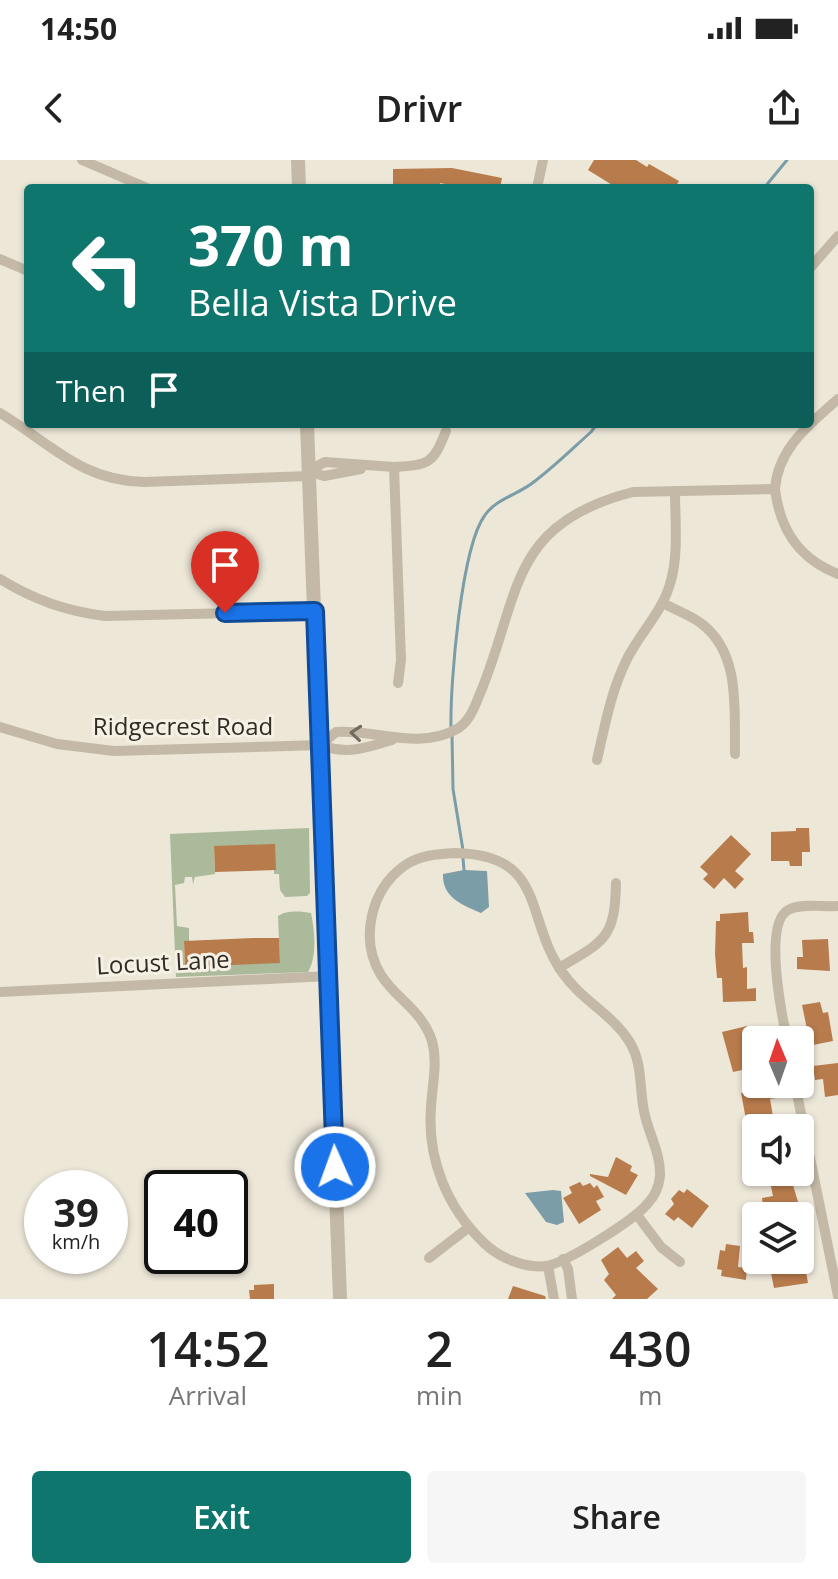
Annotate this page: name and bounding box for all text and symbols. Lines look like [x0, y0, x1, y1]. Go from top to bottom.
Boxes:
text: 14:50 [40, 8, 117, 49]
text: Drivr [376, 84, 462, 133]
icon: back [32, 86, 76, 130]
icon: share [762, 86, 806, 130]
text: 370 m [188, 206, 354, 282]
icon: left [56, 216, 160, 320]
text: Bella Vista Drive [188, 278, 457, 327]
icon: arrive [142, 368, 186, 412]
text: Then [56, 370, 126, 411]
pin [191, 531, 259, 613]
icon: arrive [203, 543, 247, 587]
street label: Ridgecrest Road [93, 709, 273, 742]
one-way arrow [349, 725, 362, 742]
street label: Locust Lane [95, 942, 230, 981]
north arrow [742, 1026, 814, 1098]
map controls [742, 1026, 814, 1274]
button: sound [742, 1114, 814, 1186]
position arrow [293, 1125, 377, 1209]
speed limit sign: 40 [144, 1170, 248, 1274]
text: 39 [53, 1184, 99, 1239]
button: layers [742, 1202, 814, 1274]
text: km/h [52, 1228, 100, 1255]
text: 14:52 [147, 1316, 269, 1381]
text: 2 [426, 1316, 453, 1381]
text: 430 [609, 1316, 691, 1381]
text: Arrival [169, 1377, 247, 1413]
text: min [416, 1377, 463, 1413]
text: m [638, 1377, 662, 1413]
button: Exit [32, 1471, 411, 1563]
button: Share [427, 1471, 806, 1563]

